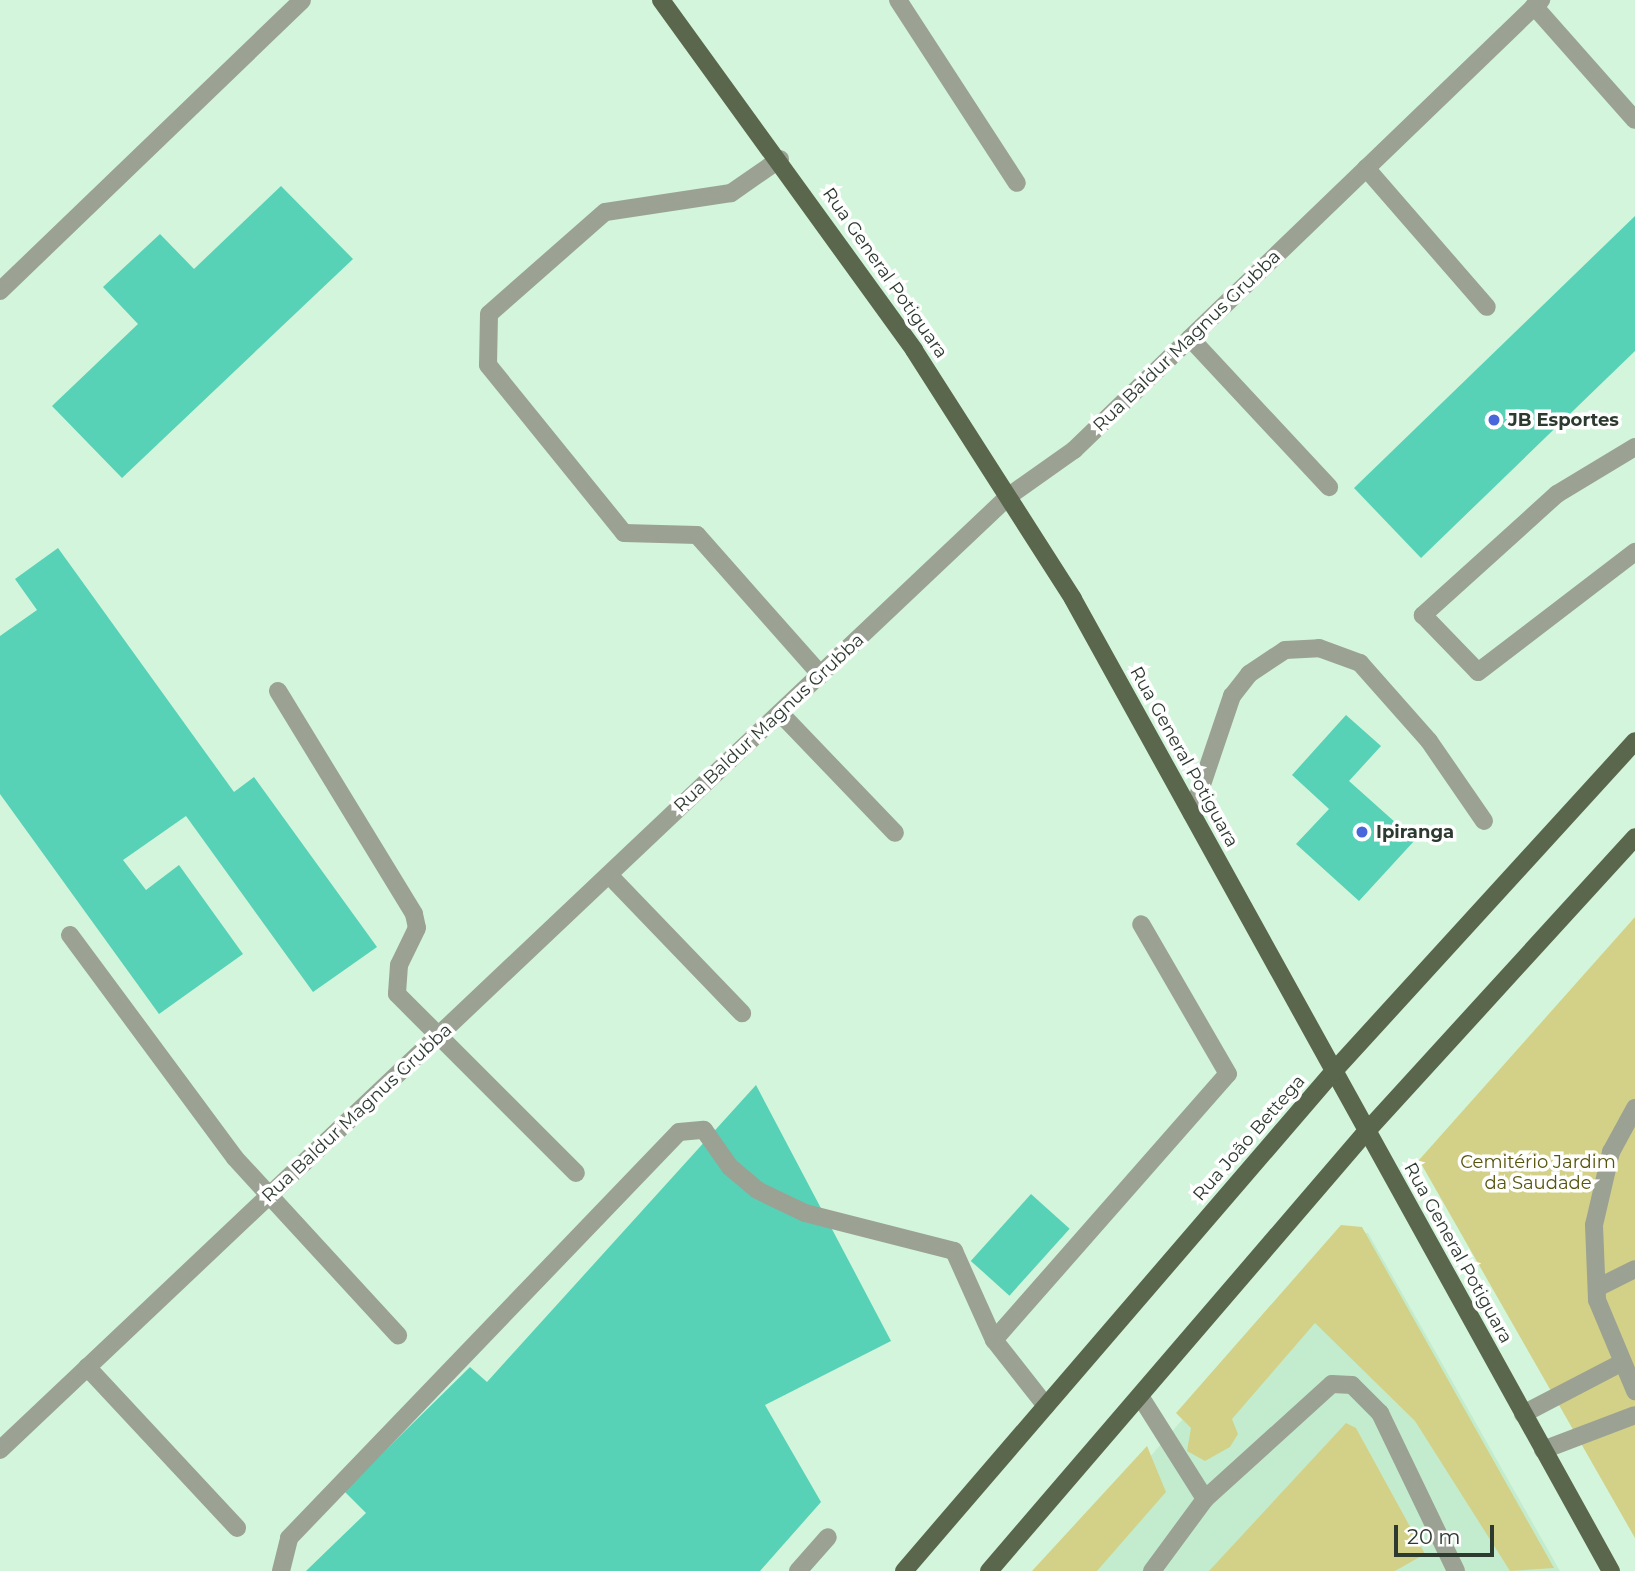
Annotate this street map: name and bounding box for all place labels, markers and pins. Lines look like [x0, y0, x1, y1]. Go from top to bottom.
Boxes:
place label: JB Esportes [1508, 409, 1619, 431]
marker: JB Esportes [1486, 412, 1502, 428]
place label: Ipiranga [1376, 821, 1454, 843]
marker: Ipiranga [1354, 824, 1370, 840]

